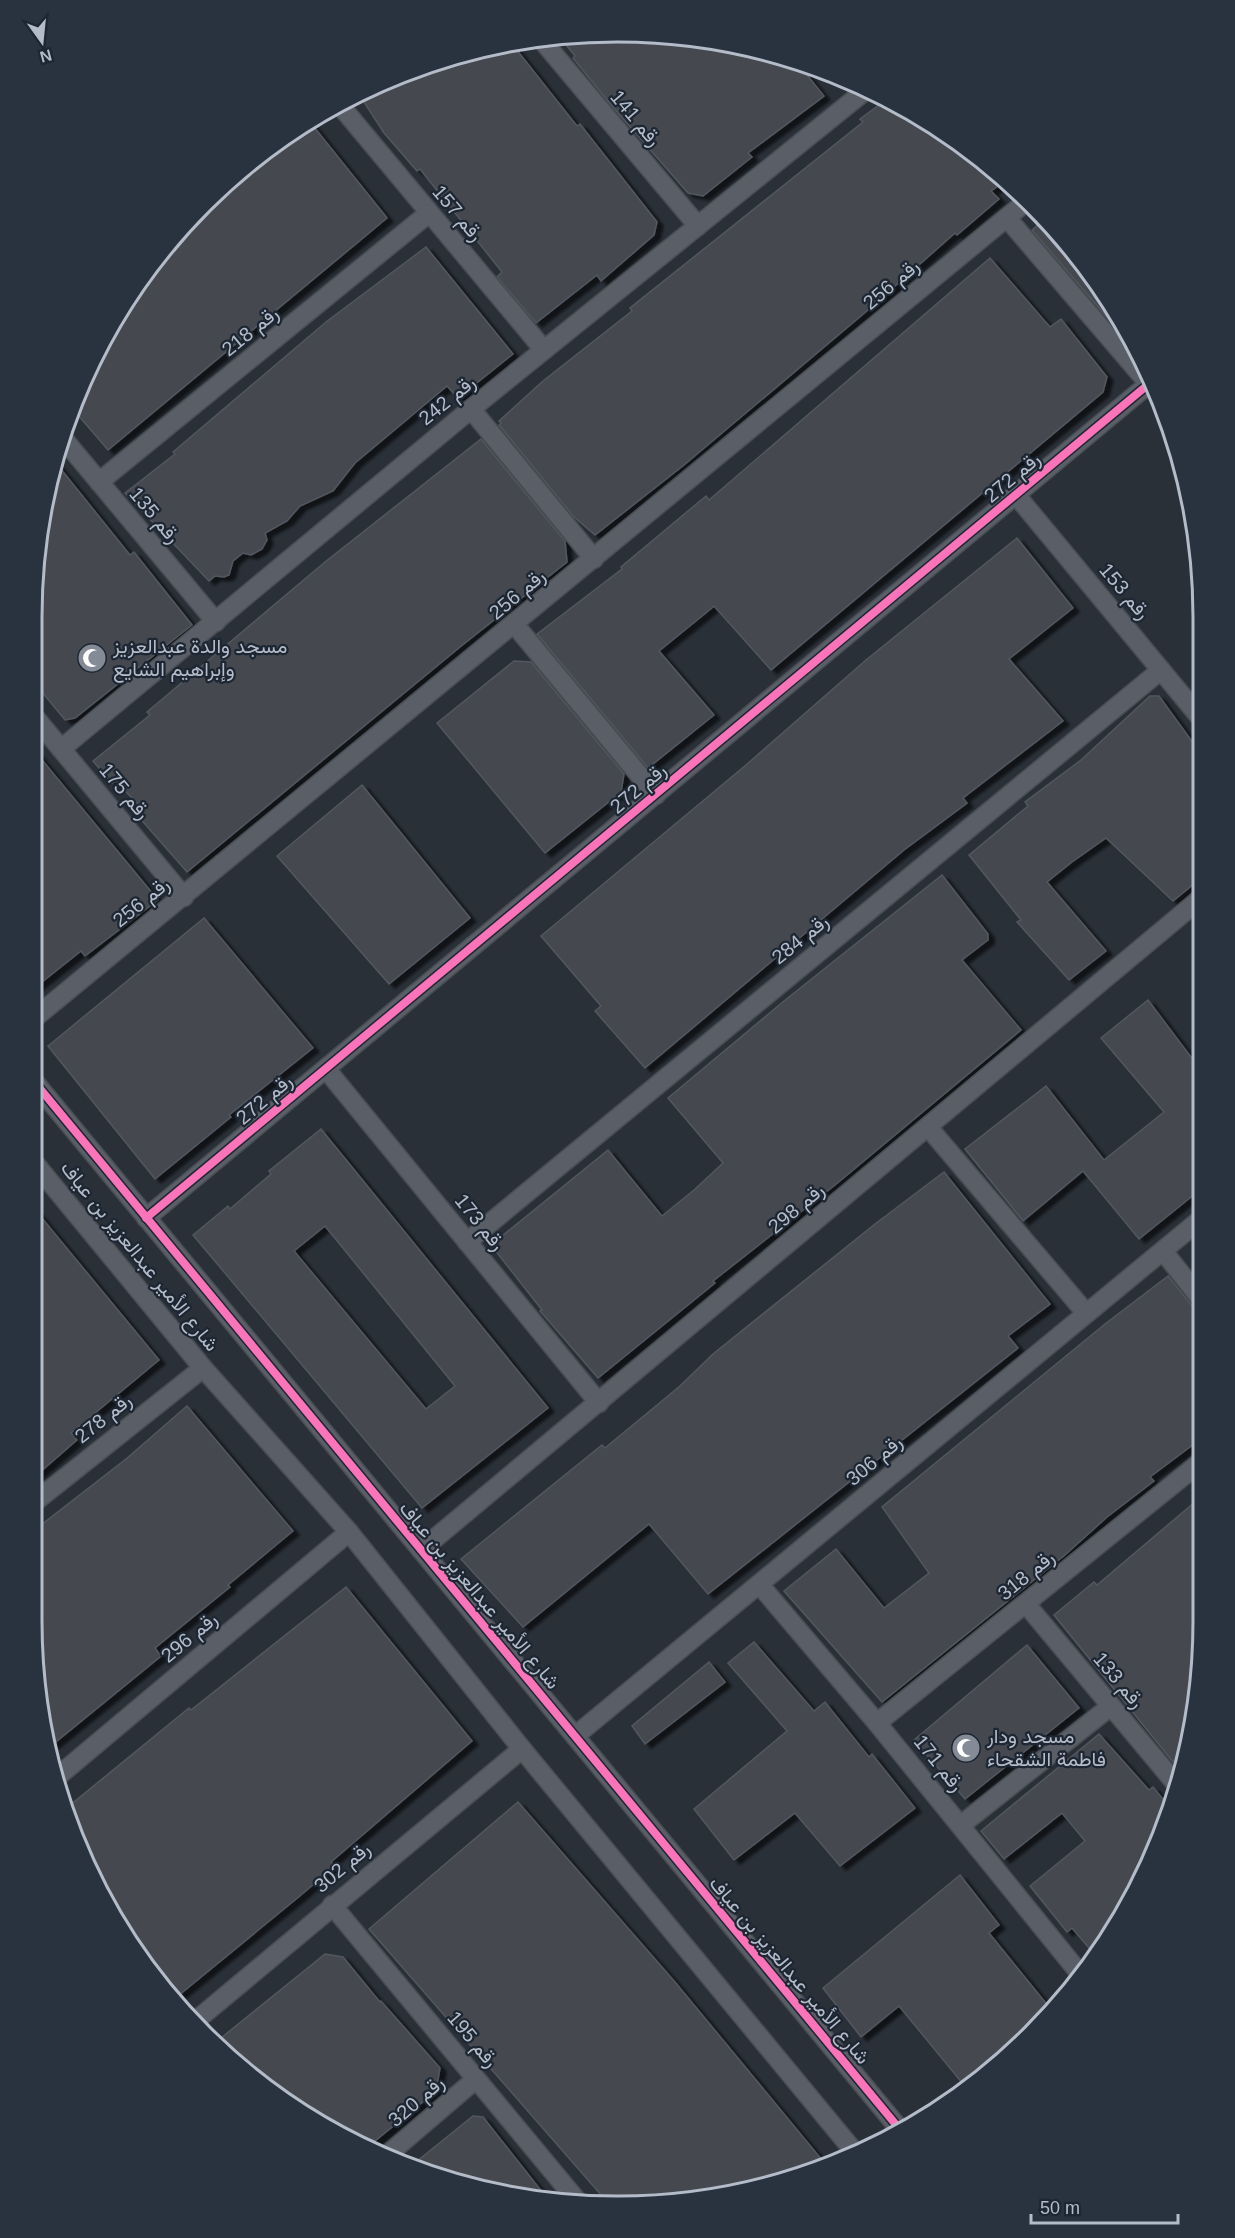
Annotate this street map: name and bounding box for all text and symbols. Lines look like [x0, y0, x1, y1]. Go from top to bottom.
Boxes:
north arrow [12, 12, 72, 72]
text: N [38, 46, 54, 66]
street label: رقم 141 [605, 86, 666, 152]
street label: رقم 157 [427, 181, 488, 247]
street label: رقم 256 [859, 254, 925, 315]
street label: رقم 218 [217, 302, 284, 362]
street label: رقم 242 [414, 371, 481, 431]
street label: رقم 272 [980, 447, 1046, 508]
street label: رقم 135 [124, 483, 185, 549]
street label: رقم 153 [1094, 559, 1155, 625]
street label: رقم 256 [485, 564, 551, 625]
place label: مسجد والدة عبدالعزيز وإبراهيم الشايع [112, 635, 287, 683]
mosque icon: مسجد والدة عبدالعزيز وإبراهيم الشايع [76, 642, 108, 674]
street label: رقم 272 [606, 758, 672, 819]
street label: رقم 175 [94, 759, 155, 825]
street label: رقم 256 [108, 873, 175, 933]
street label: رقم 284 [767, 910, 834, 970]
street label: رقم 272 [232, 1069, 298, 1130]
street label: شارع الأمير عبدالعزيز بن عياف [54, 1157, 223, 1357]
street label: رقم 298 [764, 1178, 830, 1239]
street label: رقم 173 [449, 1189, 509, 1256]
street label: رقم 278 [70, 1389, 137, 1449]
street label: رقم 306 [842, 1430, 908, 1491]
street label: شارع الأمير عبدالعزيز بن عياف [393, 1497, 565, 1695]
street label: رقم 318 [993, 1546, 1060, 1606]
street label: رقم 296 [157, 1607, 223, 1668]
street label: رقم 133 [1088, 1648, 1149, 1714]
place label: مسجد ودار فاطمة الشقحاء [986, 1725, 1106, 1770]
street label: رقم 171 [908, 1730, 968, 1797]
mosque icon: مسجد ودار فاطمة الشقحاء [950, 1732, 982, 1764]
street label: رقم 302 [310, 1837, 376, 1898]
street label: شارع الأمير عبدالعزيز بن عياف [703, 1872, 875, 2070]
street label: رقم 195 [442, 2007, 503, 2073]
street label: رقم 320 [384, 2071, 450, 2133]
scale bar [1031, 2187, 1178, 2225]
text: 50 m [1040, 2198, 1080, 2218]

